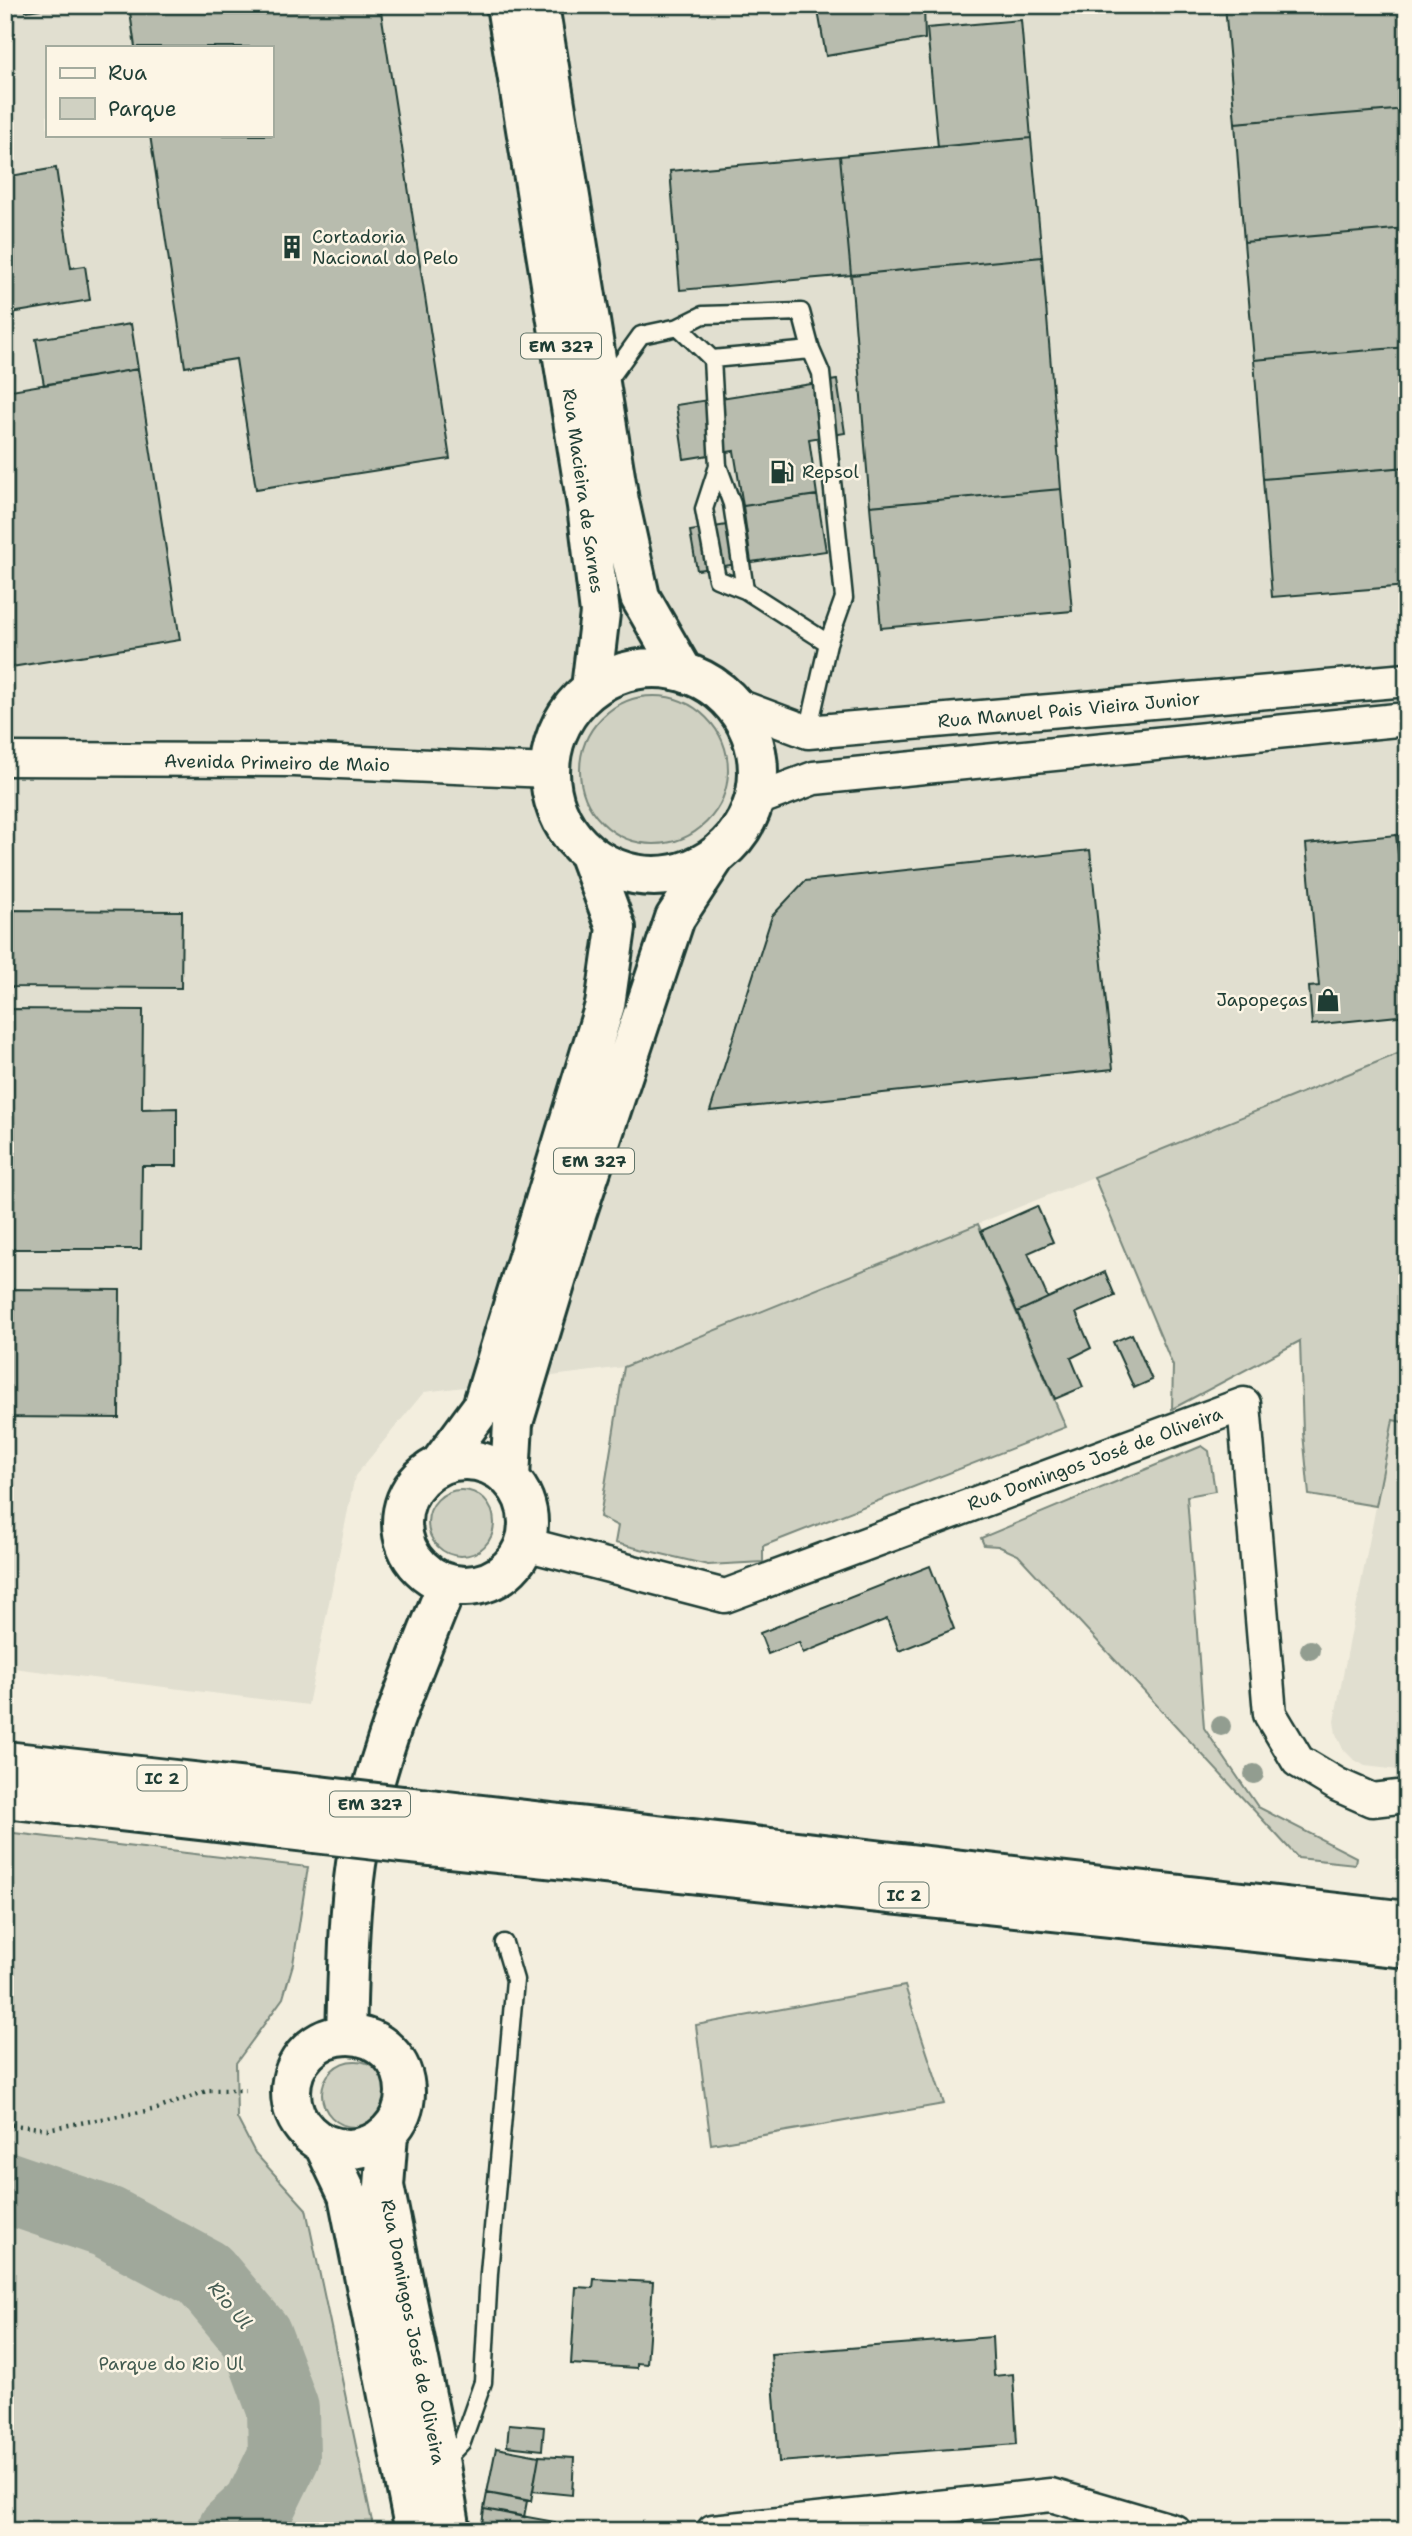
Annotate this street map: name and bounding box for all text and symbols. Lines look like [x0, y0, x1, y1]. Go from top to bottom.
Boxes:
legend [46, 46, 273, 136]
text: Rua [108, 59, 147, 87]
text: Parque [108, 95, 177, 123]
place label: Cortadoria Nacional do Pelo [312, 225, 459, 270]
building icon: Cortadoria Nacional do Pelo [278, 233, 306, 261]
road number: EM 327 [521, 334, 601, 358]
street label: Rua Macieira de Sarnes [557, 387, 609, 595]
fuel station icon: Repsol [768, 458, 796, 486]
place label: Repsol [802, 460, 859, 484]
street label: Rua Manuel Pais Vieira Junior [937, 687, 1201, 733]
street label: Avenida Primeiro de Maio [164, 749, 390, 777]
shop icon: Japopeças [1314, 986, 1342, 1014]
place label: Japopeças [1216, 988, 1308, 1012]
road number: EM 327 [554, 1148, 634, 1174]
street label: Rua Domingos José de Oliveira [964, 1402, 1226, 1516]
road number: IC 2 [138, 1766, 186, 1790]
road number: EM 327 [330, 1792, 410, 1816]
road number: IC 2 [880, 1882, 928, 1908]
street label: Rua Domingos José de Oliveira [375, 2197, 451, 2467]
water label: Rio Ul [203, 2276, 257, 2334]
park label: Parque do Rio Ul [99, 2352, 244, 2376]

